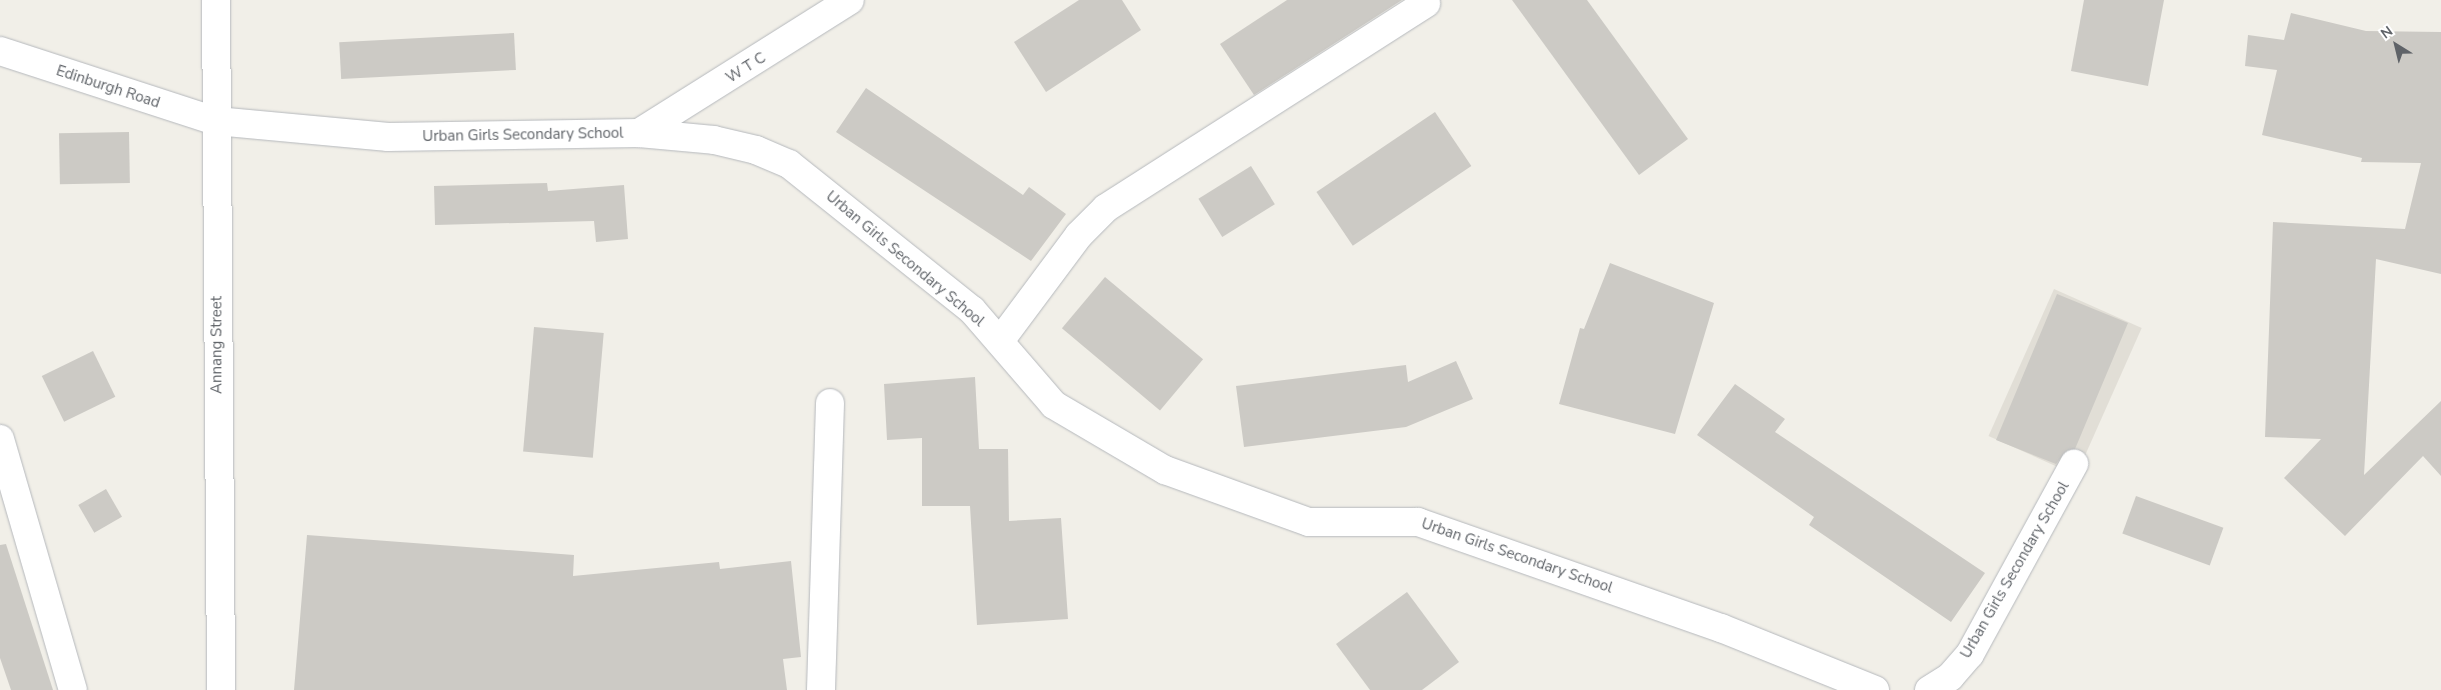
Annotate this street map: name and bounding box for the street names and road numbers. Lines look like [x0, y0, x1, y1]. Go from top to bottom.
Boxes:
street label: W T C [723, 49, 769, 87]
street label: Edinburgh Road [54, 62, 162, 112]
street label: Urban Girls Secondary School [422, 124, 624, 146]
street label: Urban Girls Secondary School [822, 187, 988, 331]
street label: Annang Street [208, 296, 226, 394]
street label: Urban Girls Secondary School [1957, 478, 2073, 662]
street label: Urban Girls Secondary School [1419, 515, 1615, 597]

